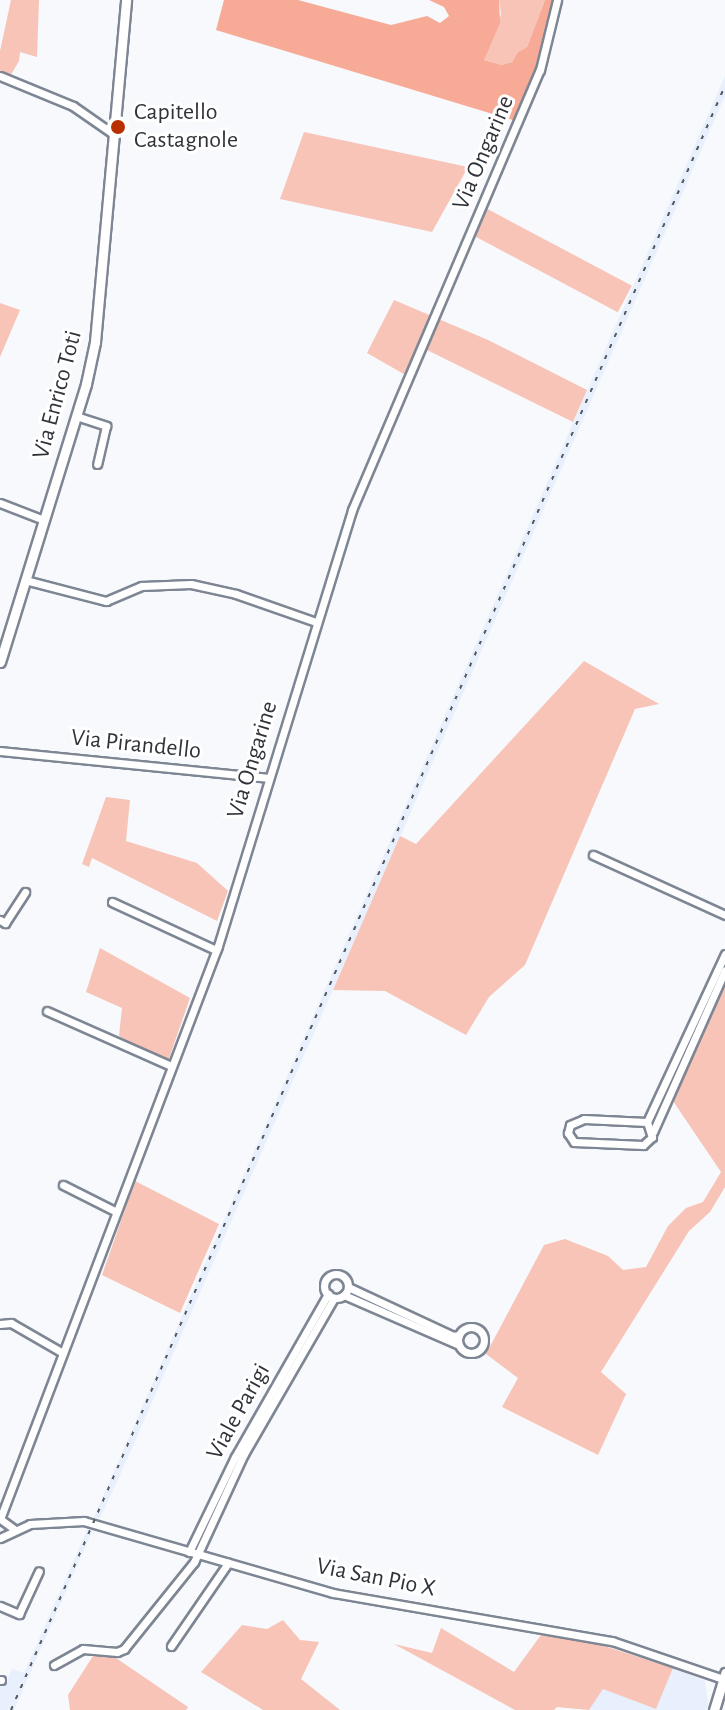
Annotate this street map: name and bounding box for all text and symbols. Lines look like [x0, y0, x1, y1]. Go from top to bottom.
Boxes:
street label: Via Ongarine [447, 92, 521, 214]
place label: Capitello Castagnole [134, 99, 238, 155]
marker: Capitello Castagnole [109, 118, 127, 136]
street label: Via Enrico Toti [27, 328, 89, 462]
street label: Via Ongarine [222, 698, 284, 822]
street label: Via Pirandello [70, 724, 202, 766]
street label: Viale Parigi [201, 1359, 277, 1465]
street label: Via San Pio X [314, 1552, 438, 1604]

